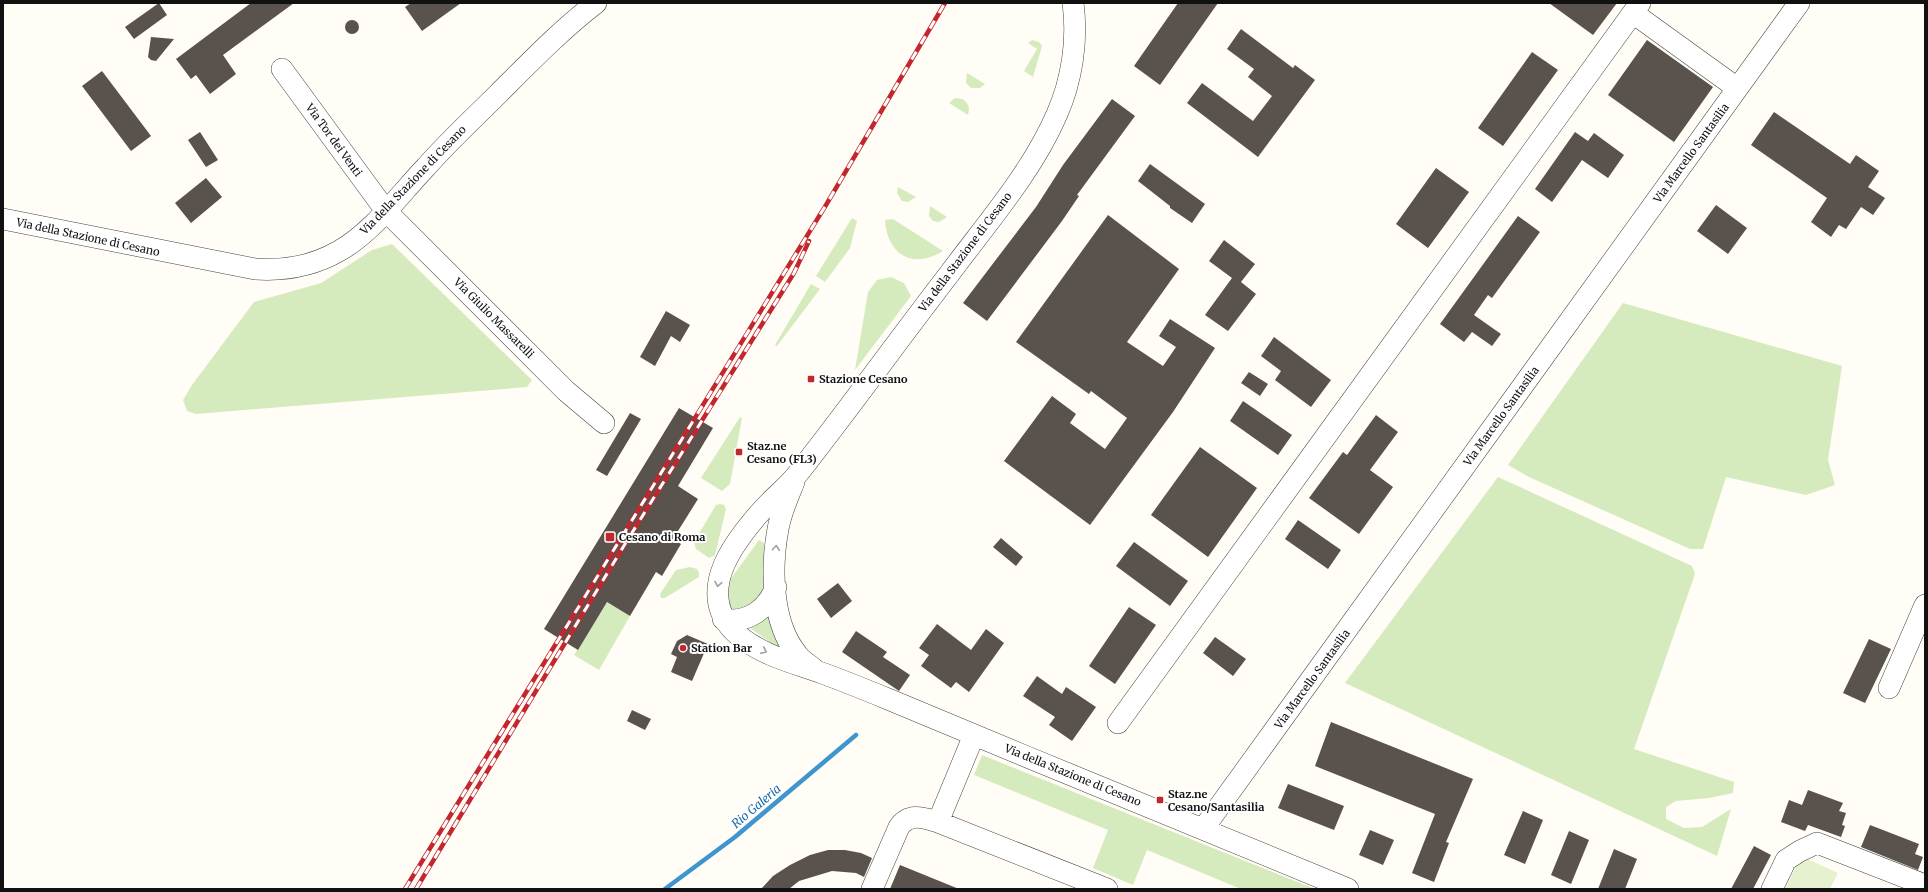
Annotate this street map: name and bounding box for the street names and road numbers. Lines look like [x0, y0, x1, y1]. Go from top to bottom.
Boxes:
street label: Via Tor dei Venti [302, 100, 365, 179]
street label: Via Marcello Santasilia [1650, 100, 1732, 206]
street label: Via della Stazione di Cesano [356, 122, 469, 238]
street label: Via della Stazione di Cesano [915, 189, 1015, 315]
street label: Via della Stazione di Cesano [14, 215, 162, 259]
street label: Via Giulio Massarelli [450, 274, 537, 361]
street label: Via Marcello Santasilia [1460, 363, 1542, 469]
street label: Via Marcello Santasilia [1271, 626, 1353, 732]
street label: Via della Stazione di Cesano [1002, 741, 1144, 809]

